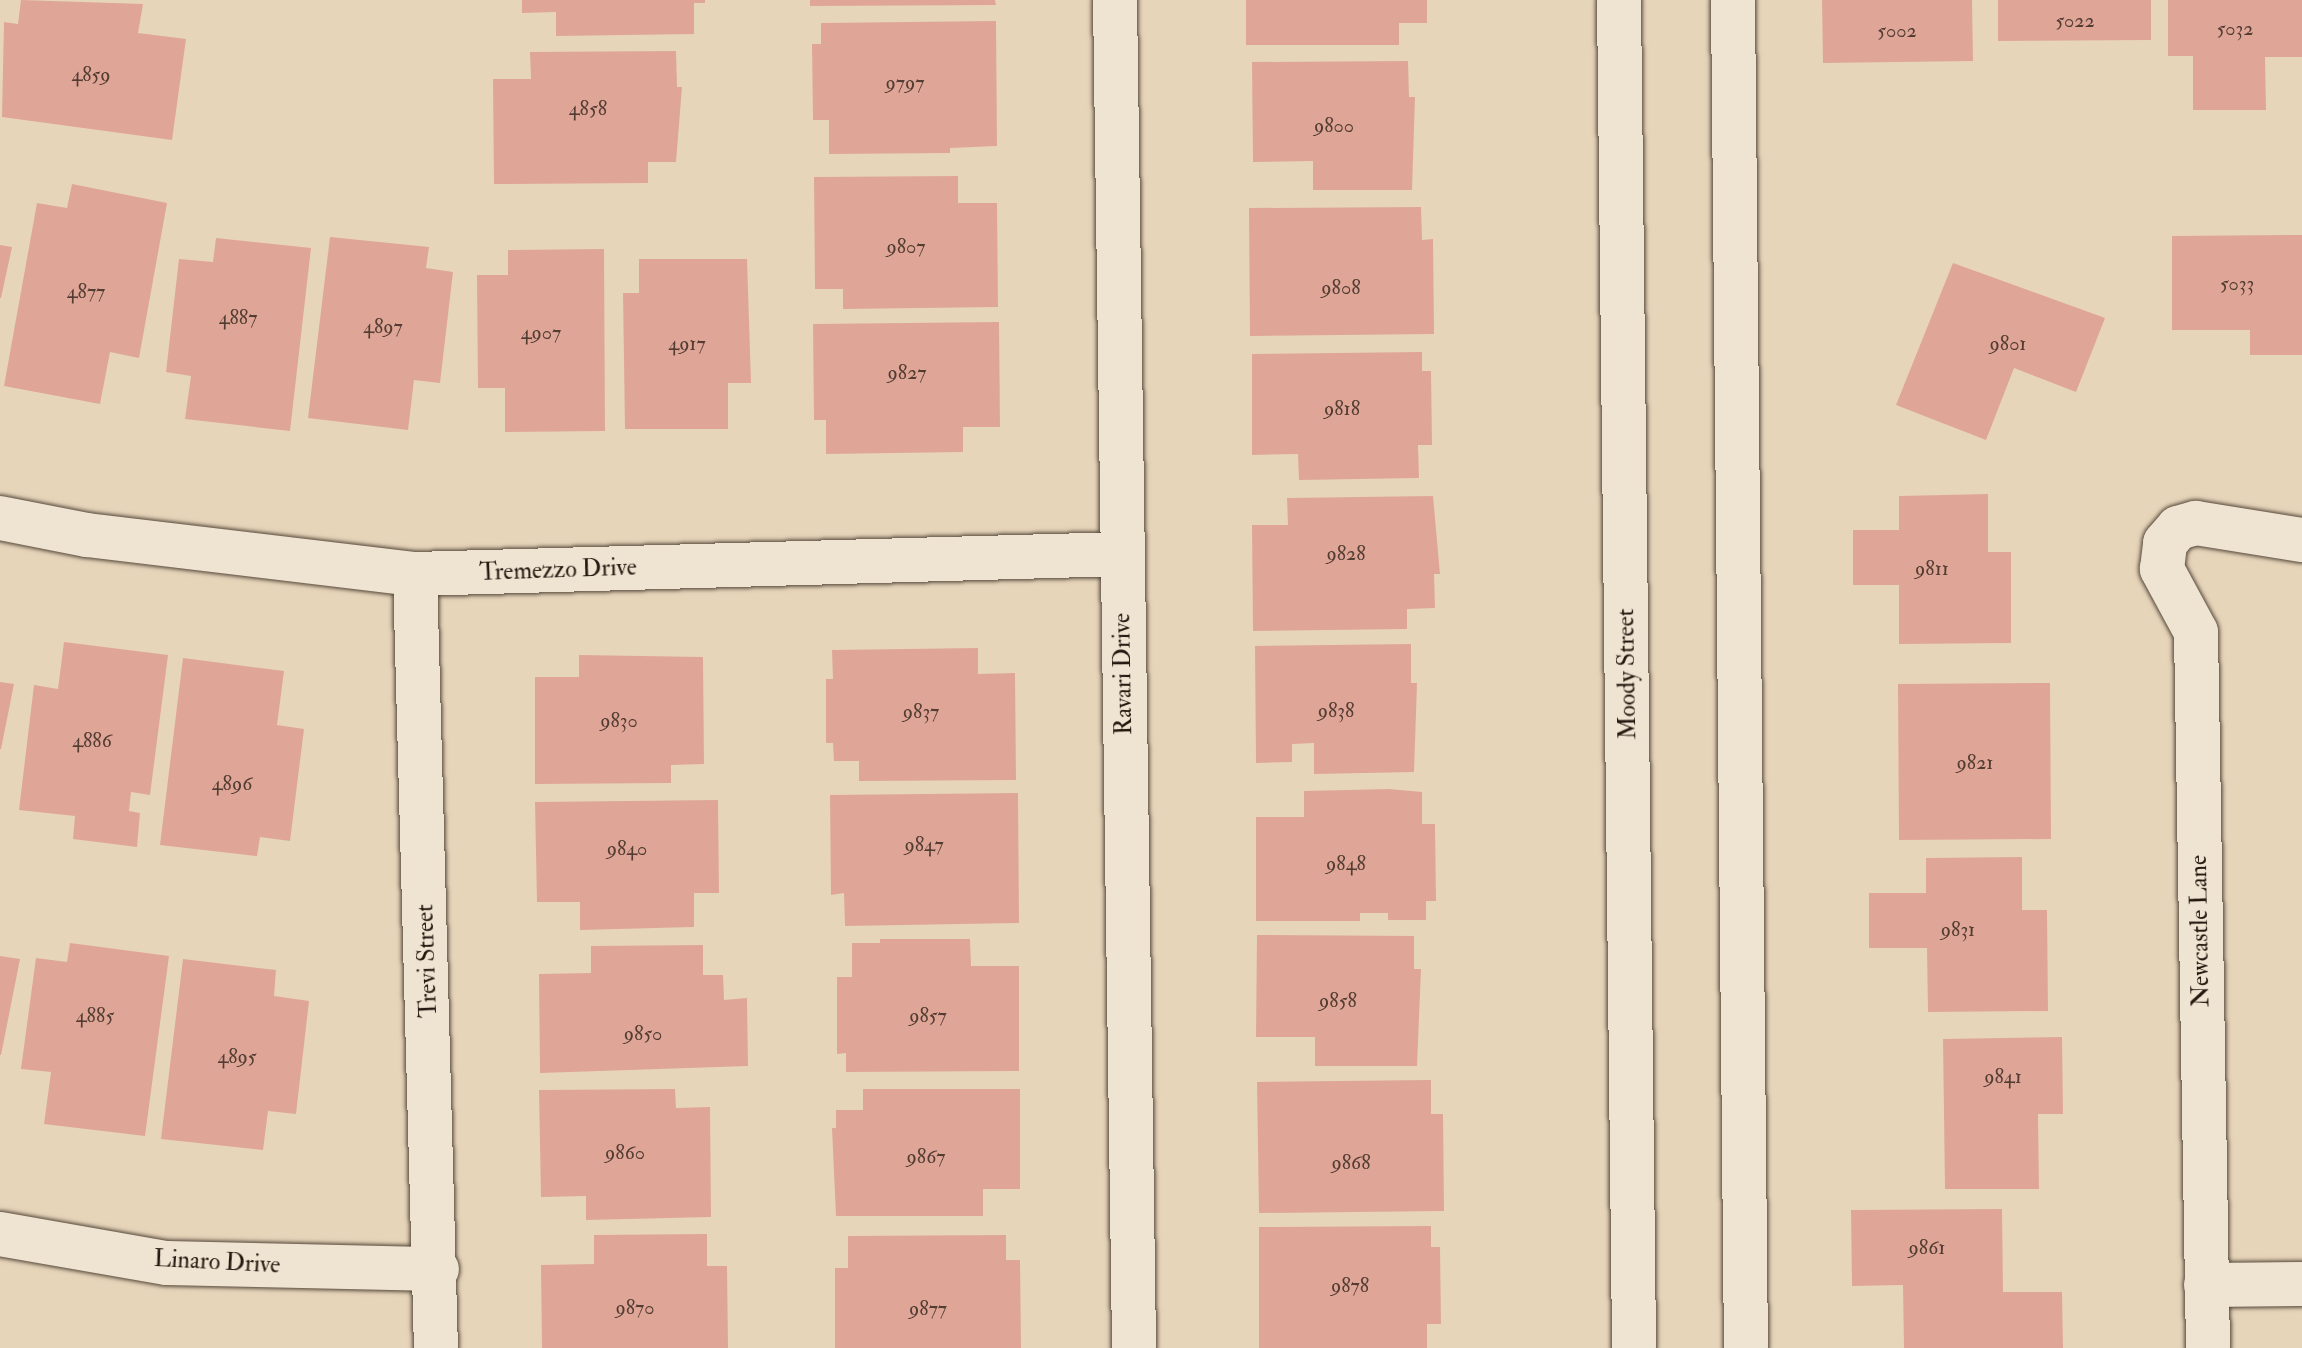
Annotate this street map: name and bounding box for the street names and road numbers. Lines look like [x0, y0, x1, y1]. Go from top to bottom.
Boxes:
street label: Tremezzo Drive [479, 553, 637, 587]
street label: Moody Street [1611, 608, 1643, 740]
street label: Ravari Drive [1108, 613, 1138, 735]
street label: Newcastle Lane [2184, 855, 2216, 1007]
street label: Trevi Street [411, 904, 443, 1018]
street label: Linaro Drive [153, 1244, 281, 1280]

